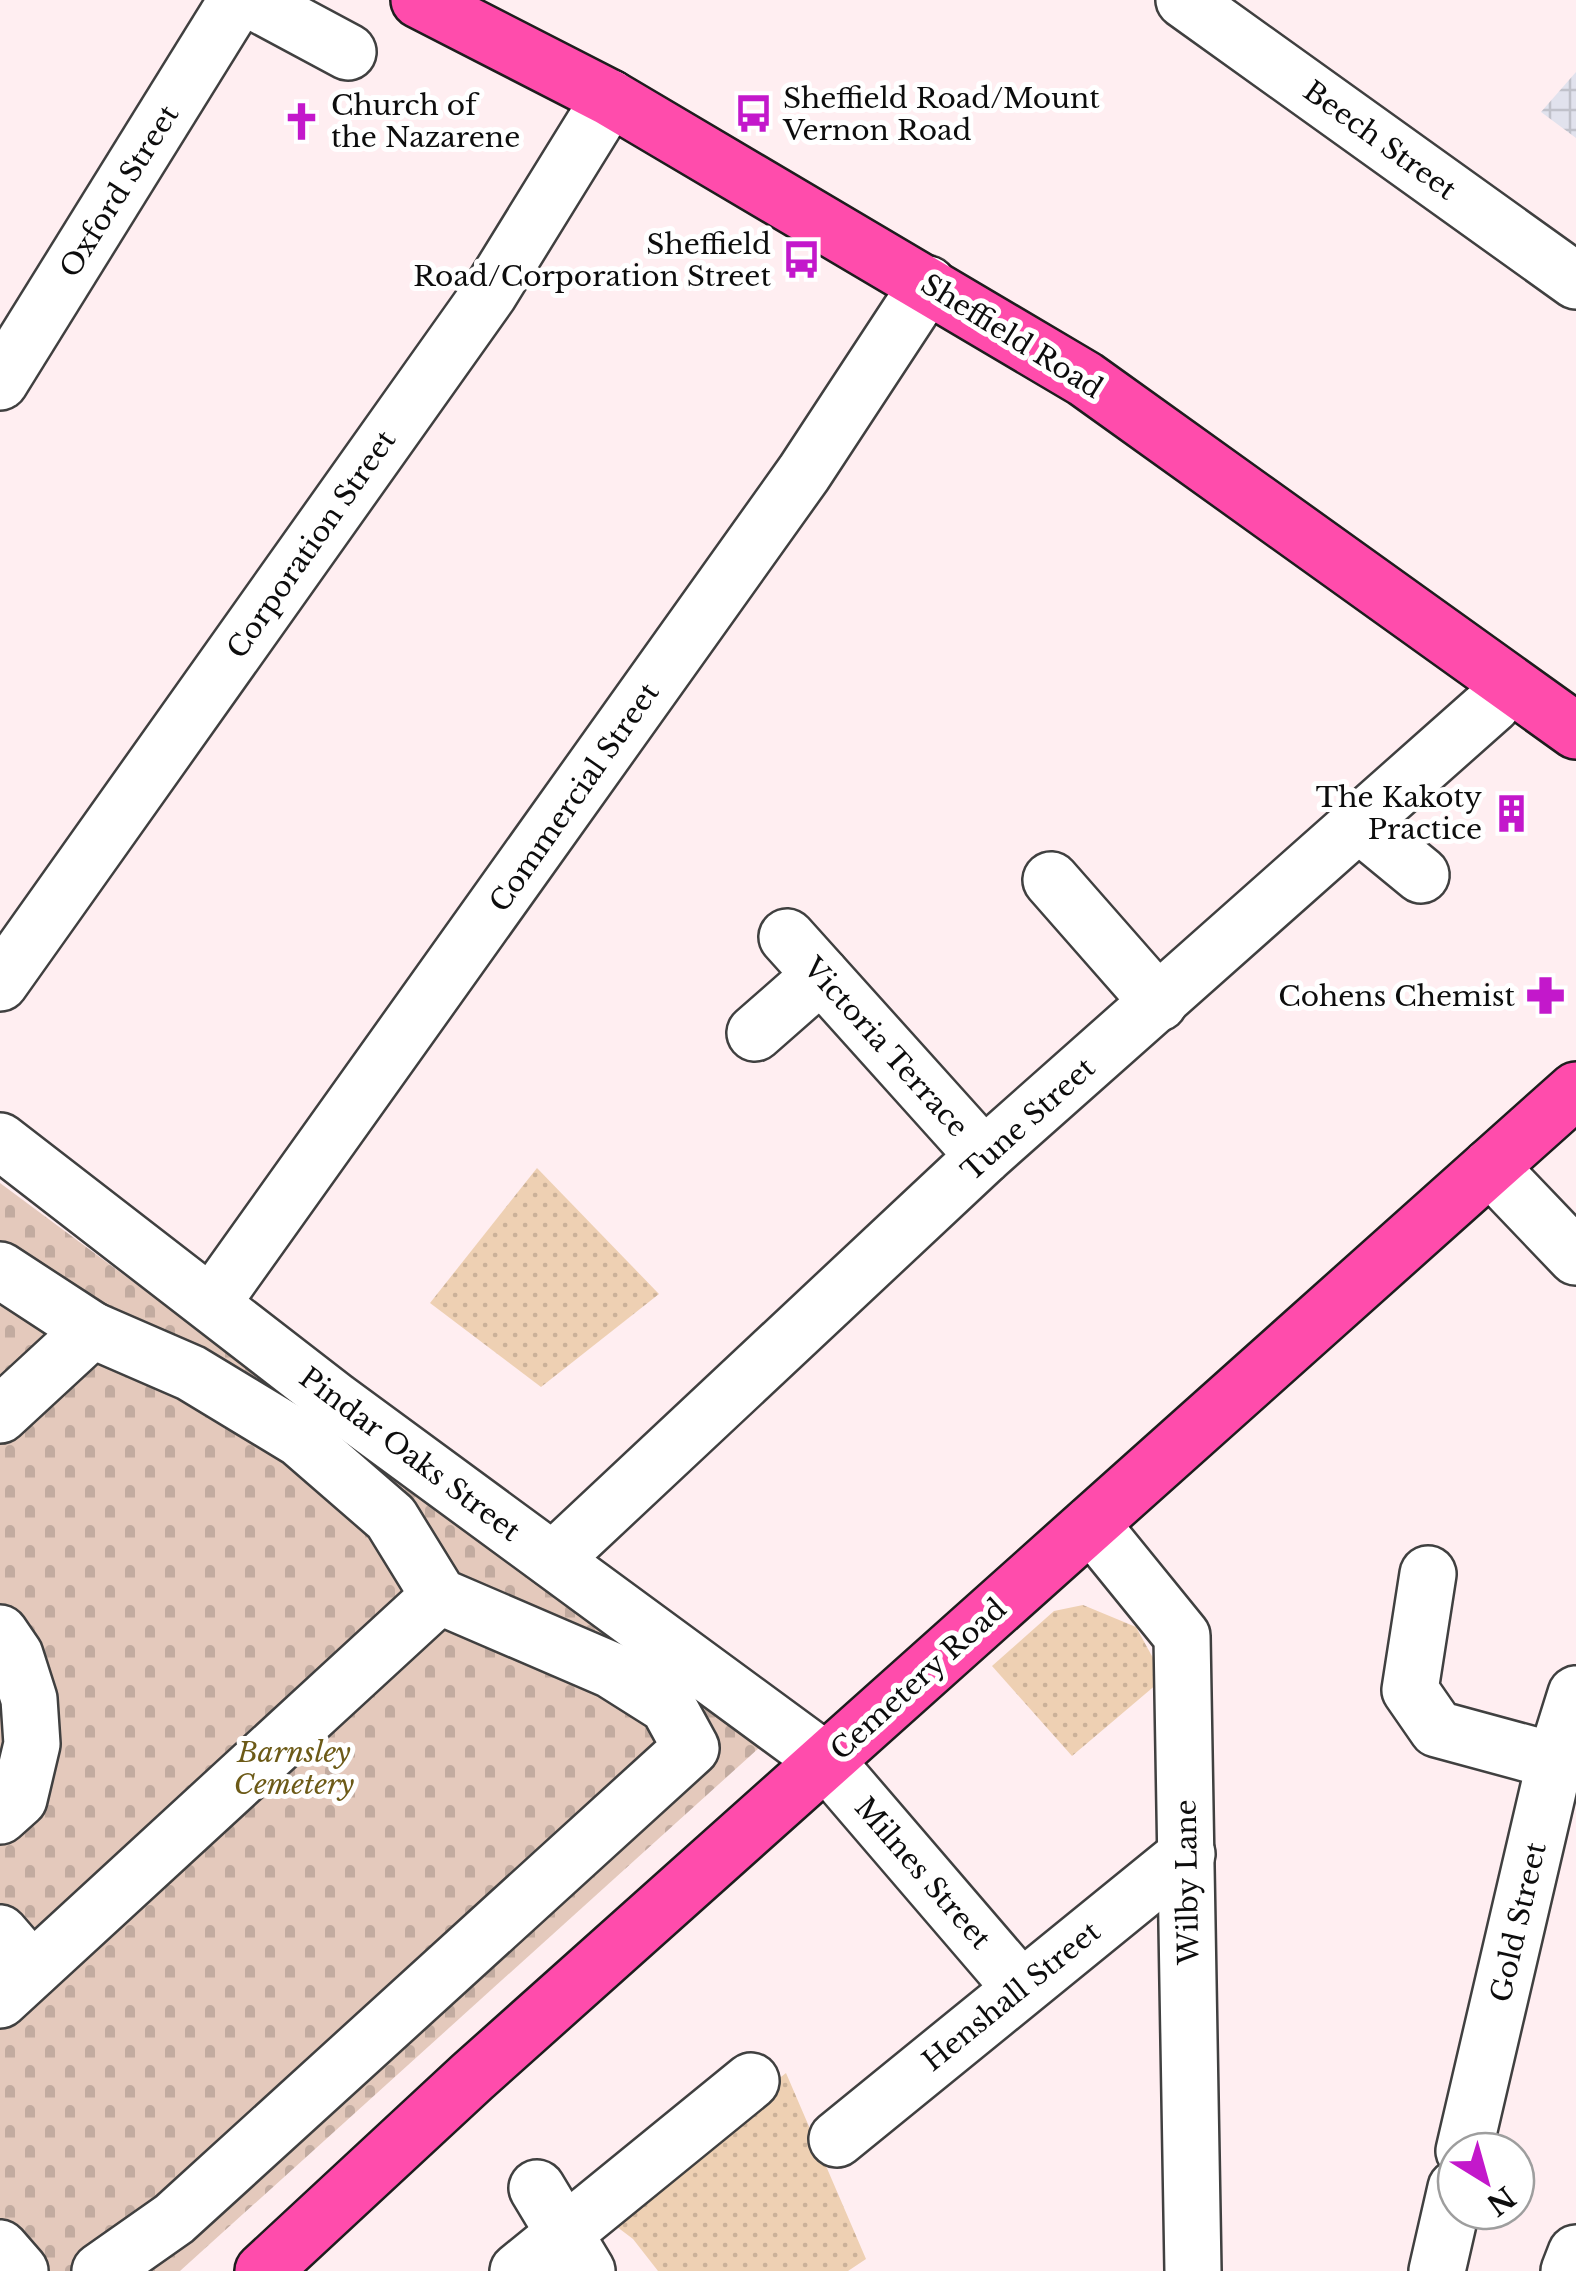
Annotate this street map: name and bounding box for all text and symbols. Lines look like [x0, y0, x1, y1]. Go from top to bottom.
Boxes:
street label: Beech Street [1297, 73, 1463, 208]
place label: Sheffield Road/Mount Vernon Road [782, 81, 1100, 148]
place label: Church of the Nazarene [331, 88, 520, 155]
bus stop icon: Sheffield Road/Mount Vernon Road [732, 93, 774, 135]
street label: Oxford Street [52, 98, 187, 284]
church icon: Church of the Nazarene [280, 100, 322, 142]
place label: Sheffield Road/Corporation Street [413, 227, 771, 294]
bus stop icon: Sheffield Road/Corporation Street [780, 239, 822, 281]
street label: Sheffield Road [915, 267, 1109, 406]
street label: Corporation Street [220, 423, 404, 665]
street label: Commercial Street [482, 676, 667, 918]
place label: The Kakoty Practice [1316, 780, 1482, 847]
building icon: The Kakoty Practice [1491, 792, 1533, 834]
street label: Victoria Terrace [795, 950, 975, 1144]
pharmacy icon: Cohens Chemist [1524, 975, 1566, 1017]
place label: Cohens Chemist [1278, 979, 1515, 1014]
street label: Tune Street [954, 1050, 1102, 1188]
street label: Pindar Oaks Street [292, 1360, 527, 1549]
street label: Cemetery Road [823, 1591, 1013, 1767]
park label: Barnsley Cemetery [234, 1735, 355, 1802]
street label: Milnes Street [847, 1790, 998, 1957]
street label: Wilby Lane [1169, 1799, 1206, 1966]
street label: Gold Street [1483, 1838, 1554, 2005]
street label: Henshall Street [915, 1914, 1108, 2079]
north arrow [1436, 2131, 1536, 2231]
text: N [1480, 2179, 1522, 2222]

